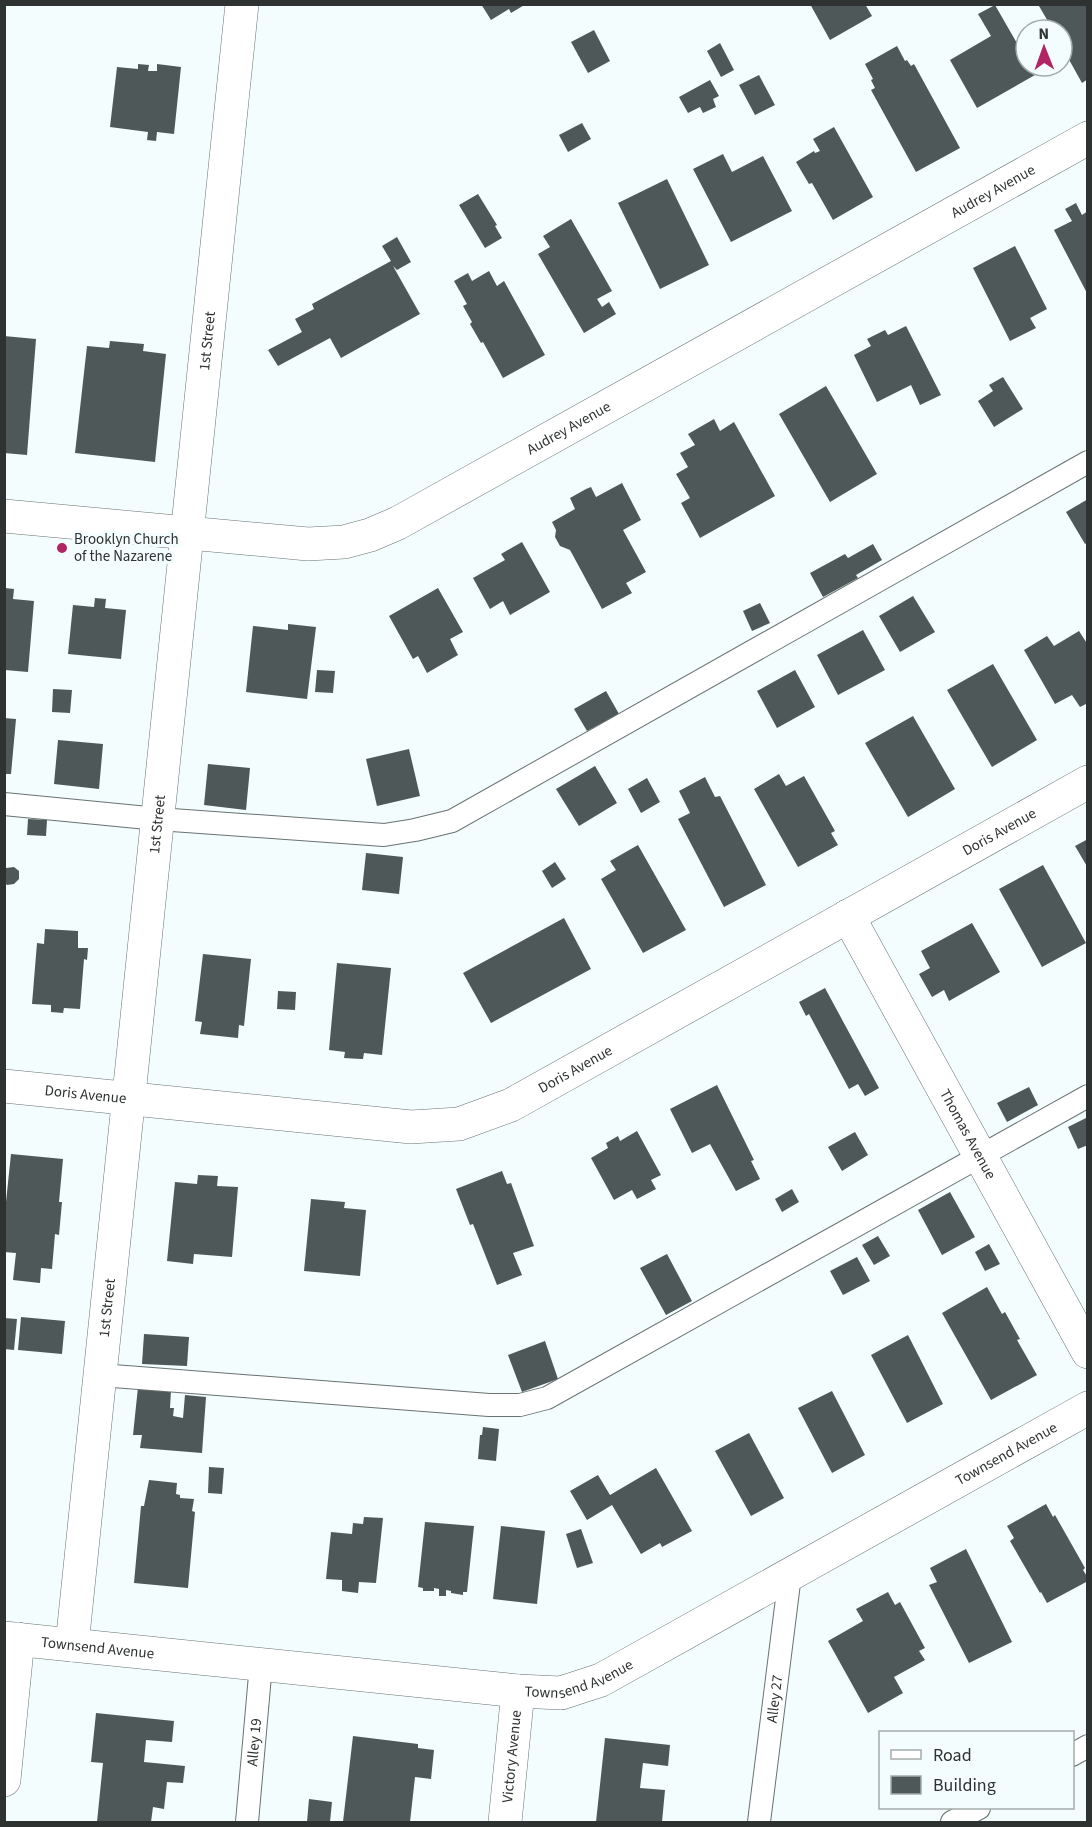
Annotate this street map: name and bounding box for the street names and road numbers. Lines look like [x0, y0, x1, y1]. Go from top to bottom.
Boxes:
street label: Audrey Avenue [947, 159, 1039, 223]
street label: 1st Street [194, 310, 221, 371]
street label: Audrey Avenue [523, 396, 614, 460]
street label: 1st Street [144, 794, 171, 855]
street label: Doris Avenue [958, 803, 1040, 861]
street label: Doris Avenue [534, 1040, 616, 1098]
street label: Doris Avenue [44, 1080, 127, 1109]
street label: Thomas Avenue [935, 1085, 1001, 1183]
street label: 1st Street [93, 1277, 120, 1338]
street label: Townsend Avenue [951, 1417, 1061, 1491]
street label: Townsend Avenue [40, 1631, 155, 1664]
street label: Townsend Avenue [524, 1654, 637, 1704]
street label: Alley 27 [761, 1674, 788, 1724]
street label: Victory Avenue [496, 1709, 527, 1804]
street label: Alley 19 [241, 1717, 267, 1767]

